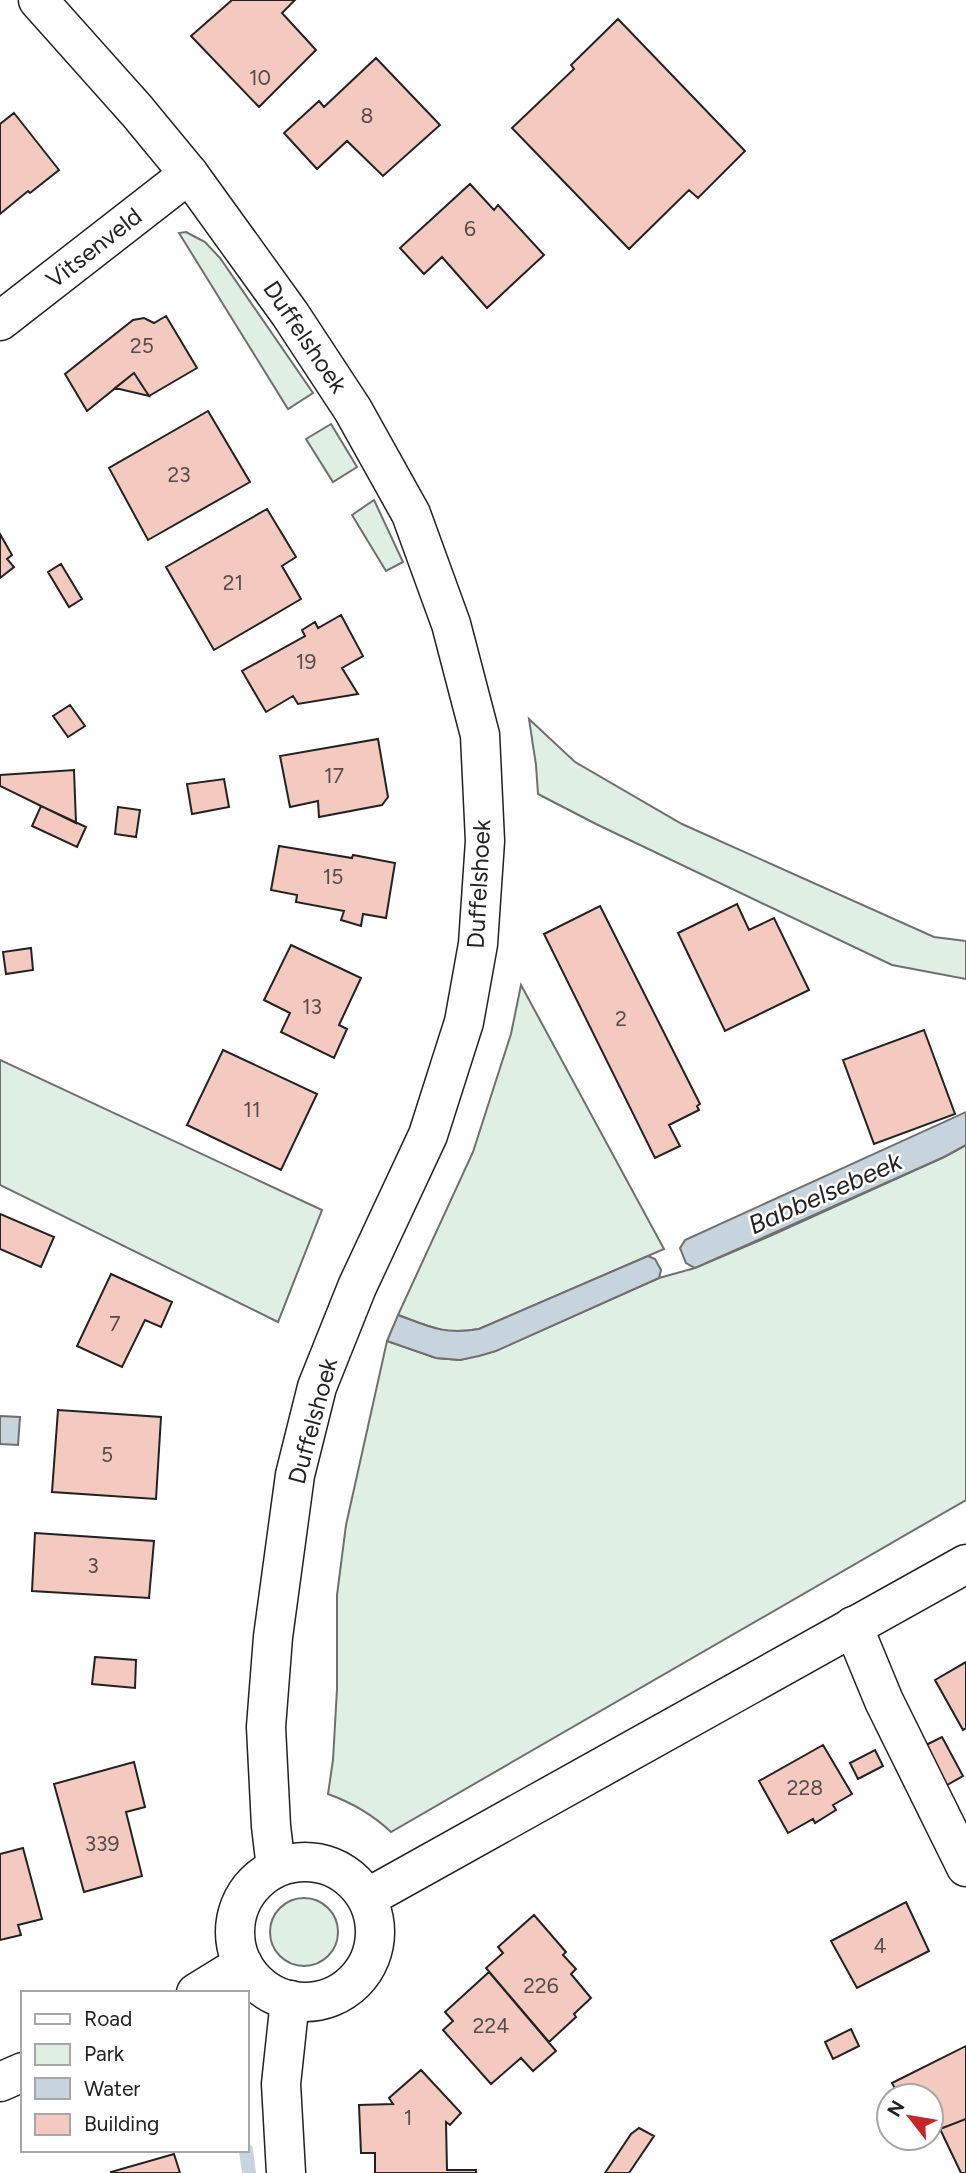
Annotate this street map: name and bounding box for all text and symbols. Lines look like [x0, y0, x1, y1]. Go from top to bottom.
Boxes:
house number: 10 [249, 65, 271, 90]
house number: 8 [361, 103, 373, 128]
street label: Vitsenveld [40, 201, 147, 294]
house number: 6 [464, 216, 476, 241]
street label: Duffelshoek [257, 275, 354, 399]
house number: 25 [130, 333, 154, 358]
house number: 23 [167, 462, 191, 487]
house number: 21 [223, 570, 243, 595]
house number: 19 [296, 649, 316, 674]
house number: 17 [324, 763, 344, 788]
street label: Duffelshoek [461, 818, 496, 949]
house number: 15 [323, 864, 343, 889]
house number: 13 [302, 994, 322, 1019]
house number: 2 [615, 1006, 627, 1031]
house number: 11 [243, 1097, 261, 1122]
water label: Babbelsebeek [743, 1144, 908, 1241]
house number: 7 [109, 1311, 121, 1336]
street label: Duffelshoek [282, 1354, 343, 1487]
house number: 5 [101, 1442, 113, 1467]
house number: 3 [87, 1553, 99, 1578]
house number: 228 [787, 1775, 823, 1800]
house number: 339 [85, 1831, 119, 1856]
house number: 4 [873, 1933, 887, 1958]
house number: 226 [523, 1973, 559, 1998]
legend [21, 1991, 248, 2152]
text: Road [84, 2006, 132, 2031]
house number: 224 [473, 2013, 509, 2038]
text: Park [84, 2041, 125, 2066]
text: Water [84, 2076, 140, 2101]
north arrow [875, 2082, 945, 2152]
text: N [882, 2096, 909, 2121]
house number: 1 [404, 2105, 412, 2130]
text: Building [84, 2111, 159, 2136]

